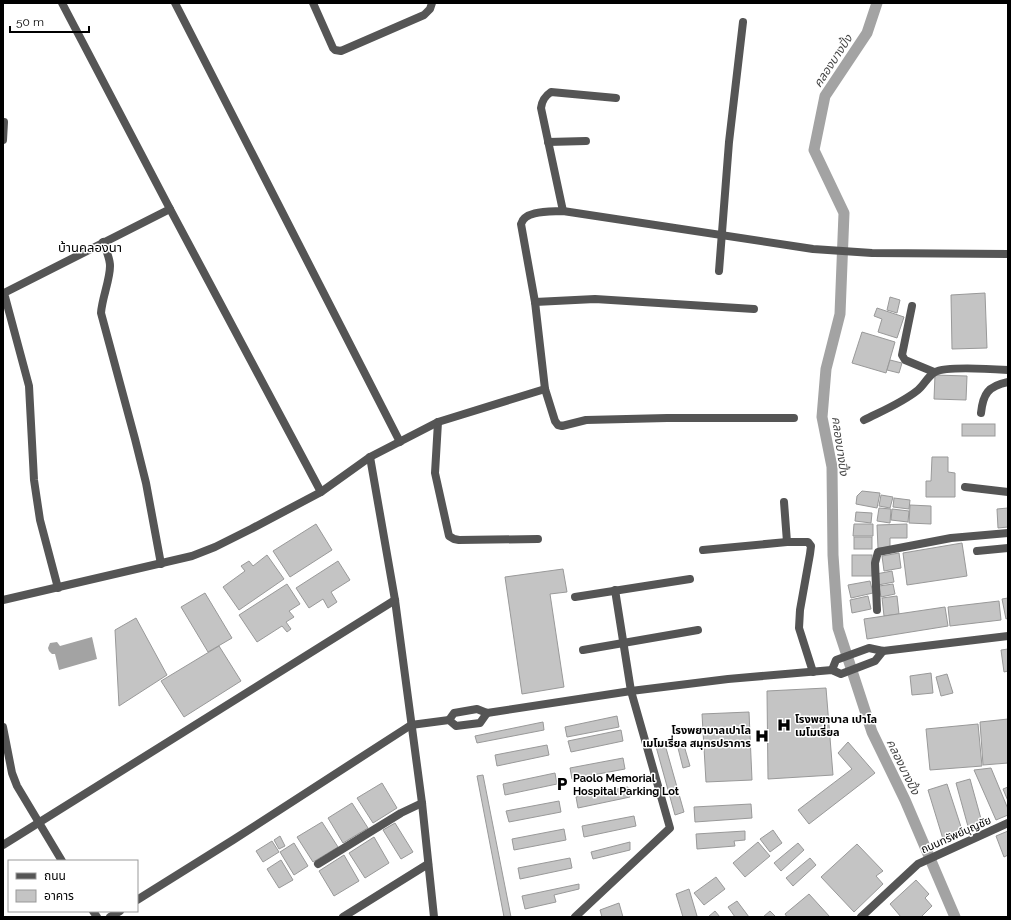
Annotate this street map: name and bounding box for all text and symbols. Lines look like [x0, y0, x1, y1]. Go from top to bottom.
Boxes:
scale bar [10, 8, 89, 34]
text: 50 m [16, 15, 44, 29]
water label: คลองบางปิ้ง [810, 31, 855, 90]
district label: บ้านคลองนา [58, 240, 122, 255]
water label: คลองบางปิ้ง [829, 415, 852, 477]
place label: โรงพยาบาล เปาโล เมโมเรี่ยล [795, 713, 877, 739]
hospital icon: โรงพยาบาล เปาโล เมโมเรี่ยล [776, 717, 792, 733]
place label: โรงพยาบาลเปาโล เมโมเรี่ยล สมุทรปราการ [642, 724, 751, 750]
hospital icon: โรงพยาบาลเปาโล เมโมเรี่ยล สมุทรปราการ [754, 728, 770, 744]
water label: คลองบางปิ้ง [884, 736, 924, 797]
place label: Paolo Memorial Hospital Parking Lot [573, 772, 680, 798]
parking icon: Paolo Memorial Hospital Parking Lot [554, 776, 570, 792]
street label: ถนนทรัพย์บุญชัย [919, 814, 993, 856]
legend [8, 860, 138, 912]
text: ถนน [44, 869, 66, 883]
text: อาคาร [44, 889, 74, 903]

